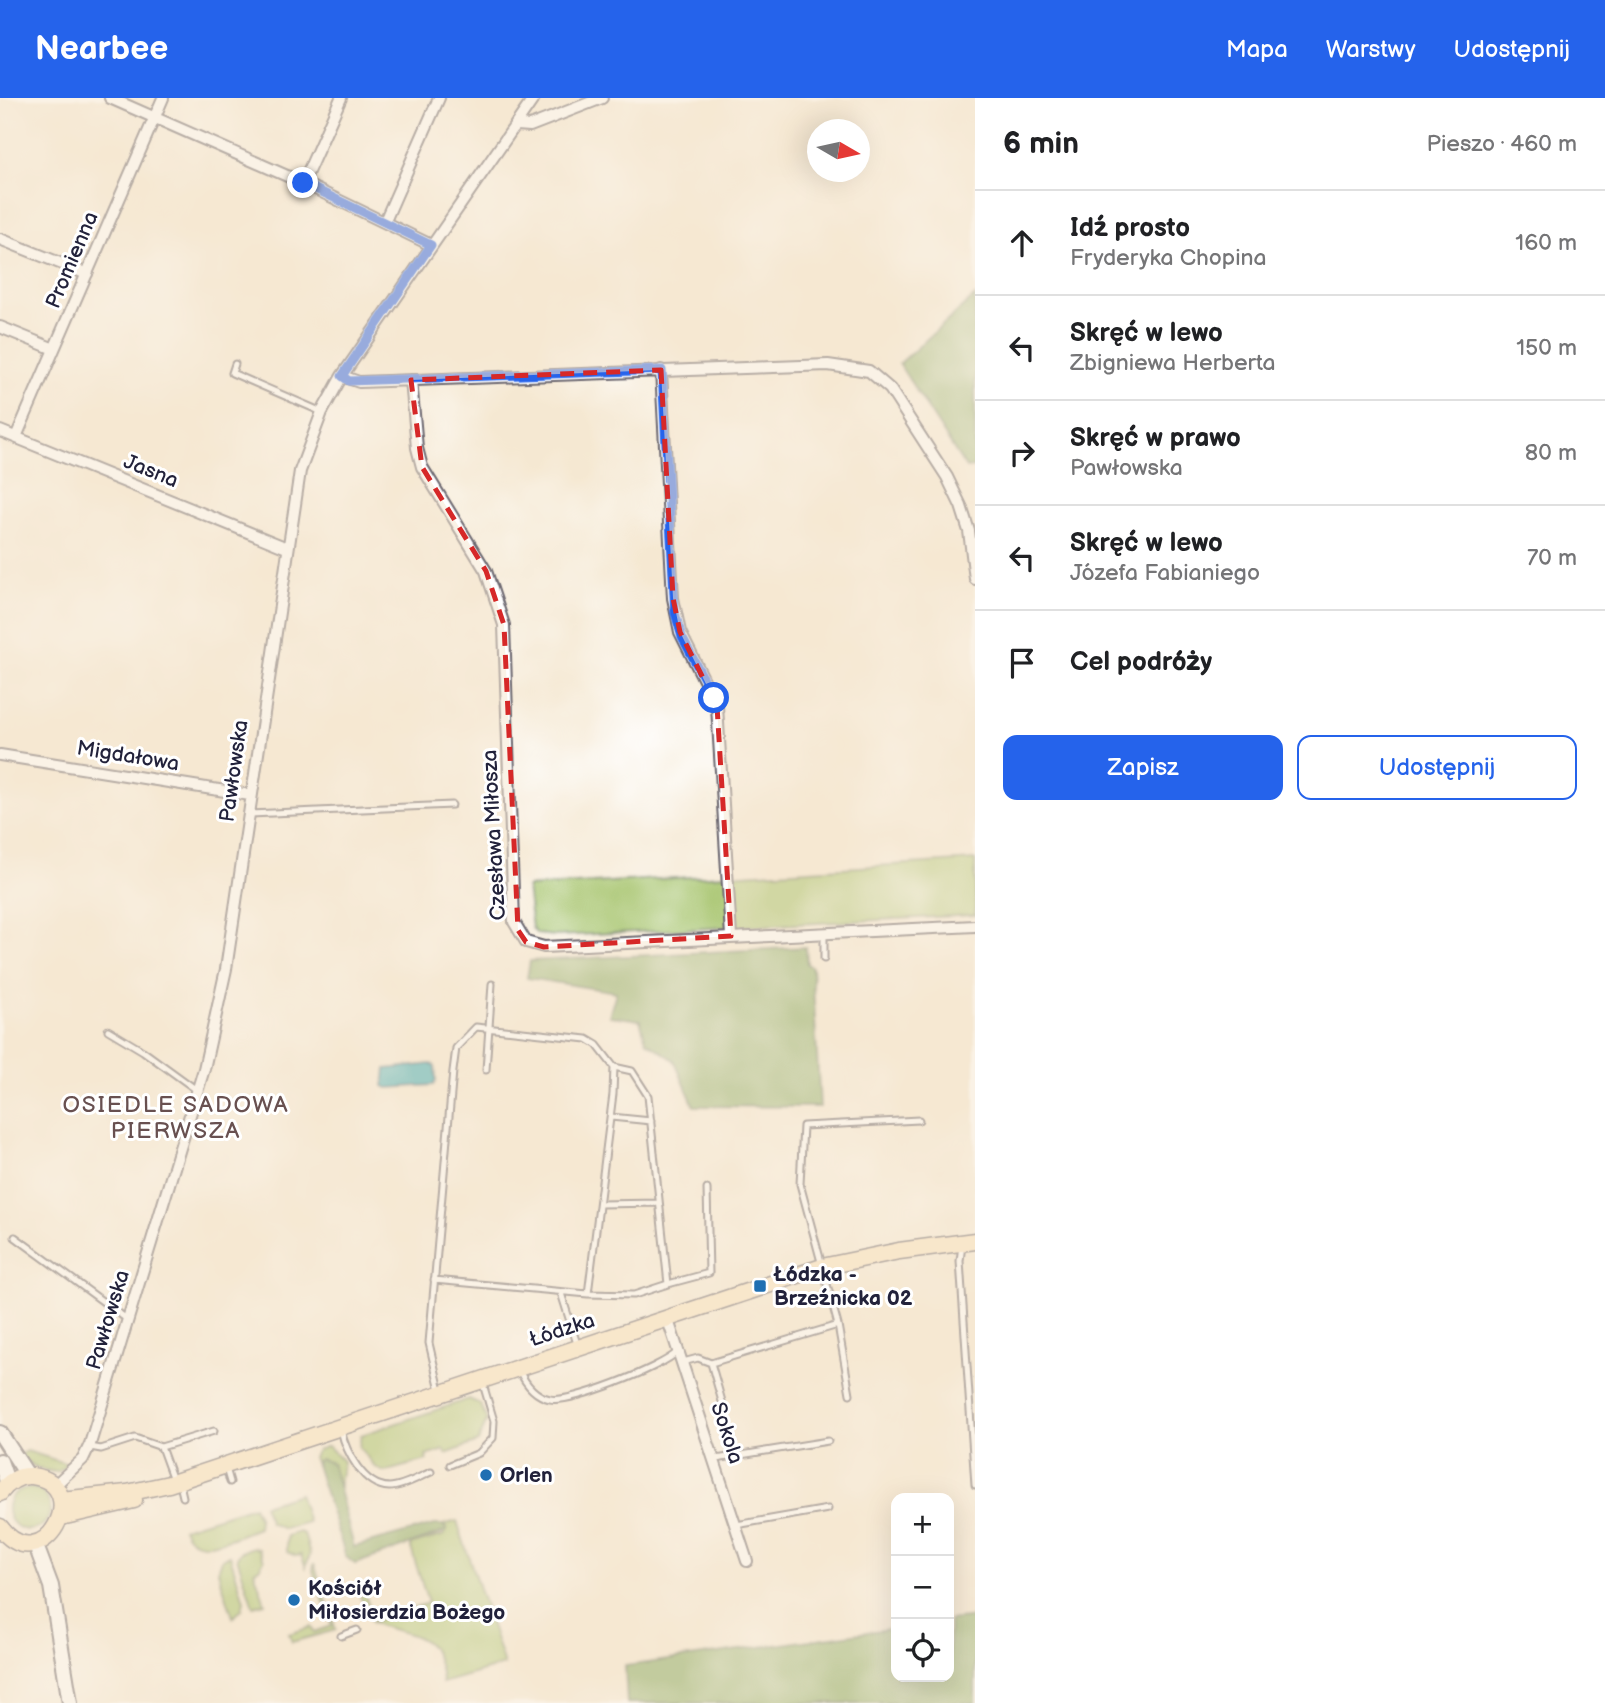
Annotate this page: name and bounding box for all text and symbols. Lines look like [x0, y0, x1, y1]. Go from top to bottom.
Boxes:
text: Nearbee [35, 29, 168, 69]
text: Mapa [1226, 35, 1288, 64]
text: Warstwy [1326, 35, 1416, 64]
text: Udostępnij [1454, 35, 1570, 64]
north arrow [807, 119, 870, 182]
text: 6 min [1003, 126, 1079, 162]
text: Pieszo · 460 m [1427, 130, 1577, 158]
route end [287, 167, 318, 198]
street label: Promienna [40, 208, 104, 312]
text: Idź prosto [1070, 213, 1190, 244]
icon: ahead [1003, 224, 1041, 262]
text: 160 m [1515, 229, 1577, 257]
text: Fryderyka Chopina [1070, 244, 1267, 272]
text: Skręć w lewo [1070, 318, 1223, 349]
icon: left [1003, 329, 1041, 367]
text: 150 m [1516, 334, 1577, 362]
text: Zbigniewa Herberta [1070, 349, 1275, 377]
text: Skręć w prawo [1070, 423, 1241, 454]
icon: right [1003, 434, 1041, 472]
text: 80 m [1525, 439, 1577, 467]
street label: Jasna [120, 449, 182, 493]
text: Pawłowska [1070, 454, 1183, 482]
text: Skręć w lewo [1070, 528, 1223, 559]
icon: left [1003, 539, 1041, 577]
text: 70 m [1527, 544, 1577, 572]
text: Józefa Fabianiego [1070, 559, 1260, 587]
icon: arrive [1003, 644, 1041, 682]
text: Cel podróży [1070, 647, 1212, 678]
route start [698, 682, 729, 713]
street label: Pawłowska [214, 718, 254, 824]
button: Zapisz [1003, 735, 1283, 800]
button: Udostępnij [1297, 735, 1577, 800]
street label: Migdałowa [75, 736, 181, 776]
street label: Czesława Miłosza [477, 749, 511, 921]
district label: OSIEDLE SADOWA PIERWSZA [62, 1091, 290, 1145]
place label: Łódzka - Brzeźnicka 02 [773, 1262, 913, 1311]
street label: Pawłowska [81, 1267, 135, 1373]
marker: Łódzka - Brzeźnicka 02 [752, 1278, 768, 1294]
street label: Łódzka [526, 1308, 598, 1352]
street label: Sokola [705, 1399, 749, 1467]
place label: Orlen [500, 1463, 553, 1488]
marker: Orlen [478, 1467, 494, 1483]
map controls [891, 1493, 954, 1682]
button: + [891, 1493, 954, 1556]
button: − [891, 1556, 954, 1619]
place label: Kościół Miłosierdzia Bożego [308, 1576, 505, 1625]
marker: Kościół Miłosierdzia Bożego [286, 1592, 302, 1608]
button: locate [891, 1619, 954, 1682]

